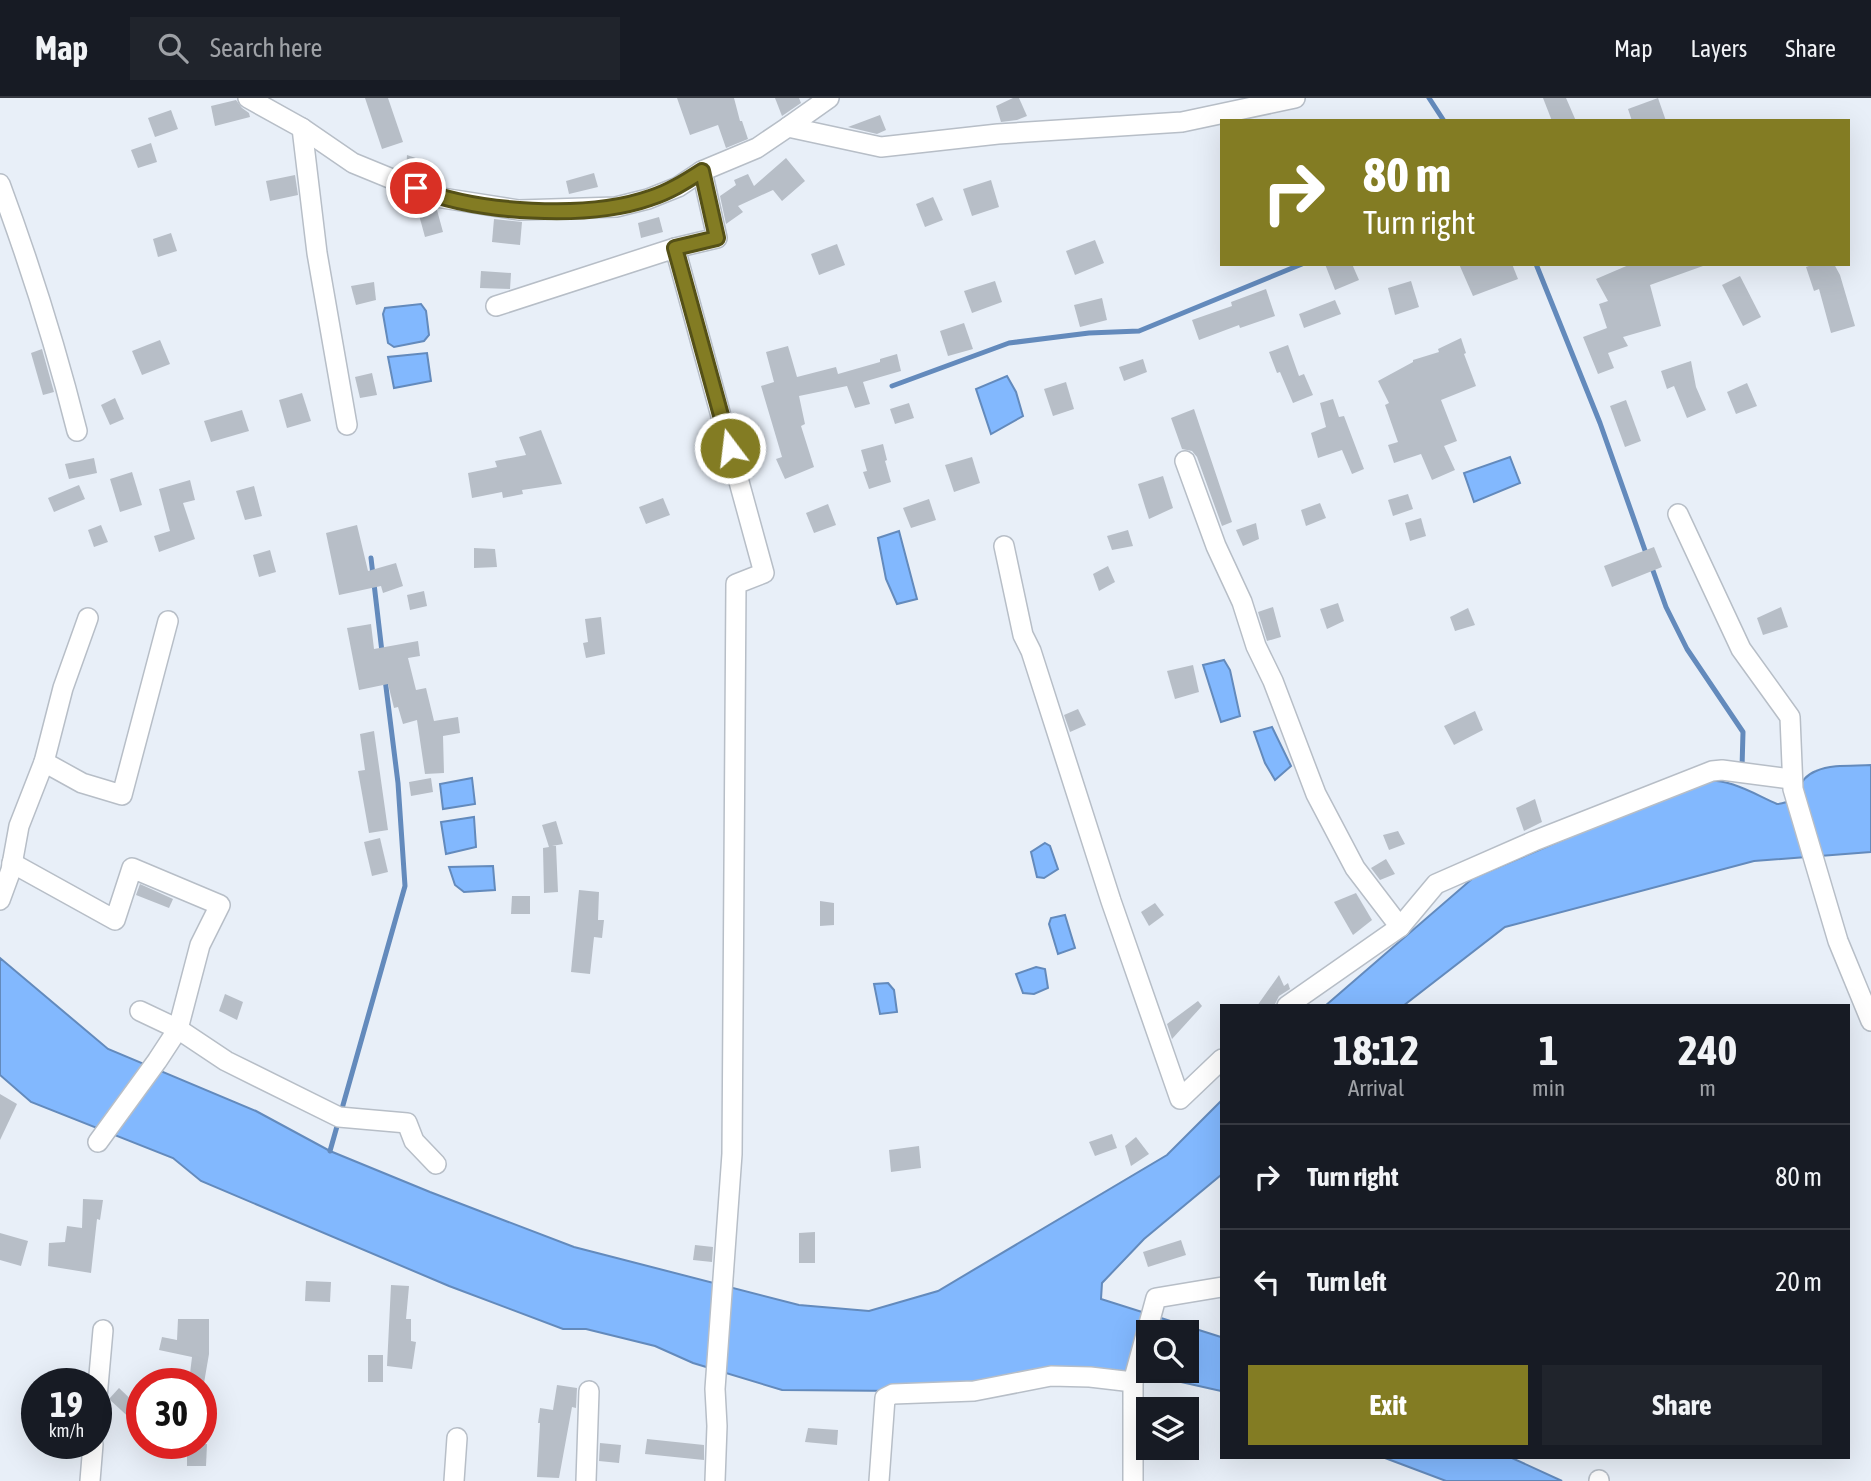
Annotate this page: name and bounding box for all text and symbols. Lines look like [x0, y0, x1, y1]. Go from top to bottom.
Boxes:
search box [130, 17, 620, 80]
text: Map [35, 29, 88, 67]
icon: search [154, 29, 192, 67]
text: Search here [210, 33, 322, 63]
text: Map [1614, 35, 1653, 62]
text: Layers [1691, 35, 1747, 62]
text: Share [1785, 35, 1836, 62]
text: 80 m [1363, 146, 1451, 202]
icon: right [1248, 147, 1339, 238]
pin [386, 158, 446, 218]
icon: arrive [397, 169, 435, 207]
text: Turn right [1363, 204, 1476, 241]
position arrow [693, 411, 767, 485]
text: 18:12 [1333, 1026, 1419, 1074]
text: 1 [1539, 1026, 1558, 1074]
text: 240 [1678, 1026, 1737, 1074]
text: Arrival [1348, 1075, 1404, 1101]
text: min [1532, 1075, 1565, 1101]
text: m [1699, 1075, 1716, 1101]
icon: right [1248, 1158, 1286, 1196]
text: Turn right [1307, 1162, 1398, 1192]
text: 80 m [1775, 1162, 1822, 1192]
icon: left [1248, 1263, 1286, 1301]
text: Turn left [1307, 1267, 1387, 1297]
text: 20 m [1775, 1267, 1822, 1297]
map controls [1136, 1320, 1199, 1460]
button: search [1136, 1320, 1199, 1383]
button: Exit [1248, 1365, 1528, 1445]
button: Share [1542, 1365, 1822, 1445]
speed limit sign: 30 [126, 1368, 217, 1459]
text: 19 [50, 1384, 83, 1424]
button: layers [1136, 1397, 1199, 1460]
text: km/h [49, 1420, 84, 1441]

